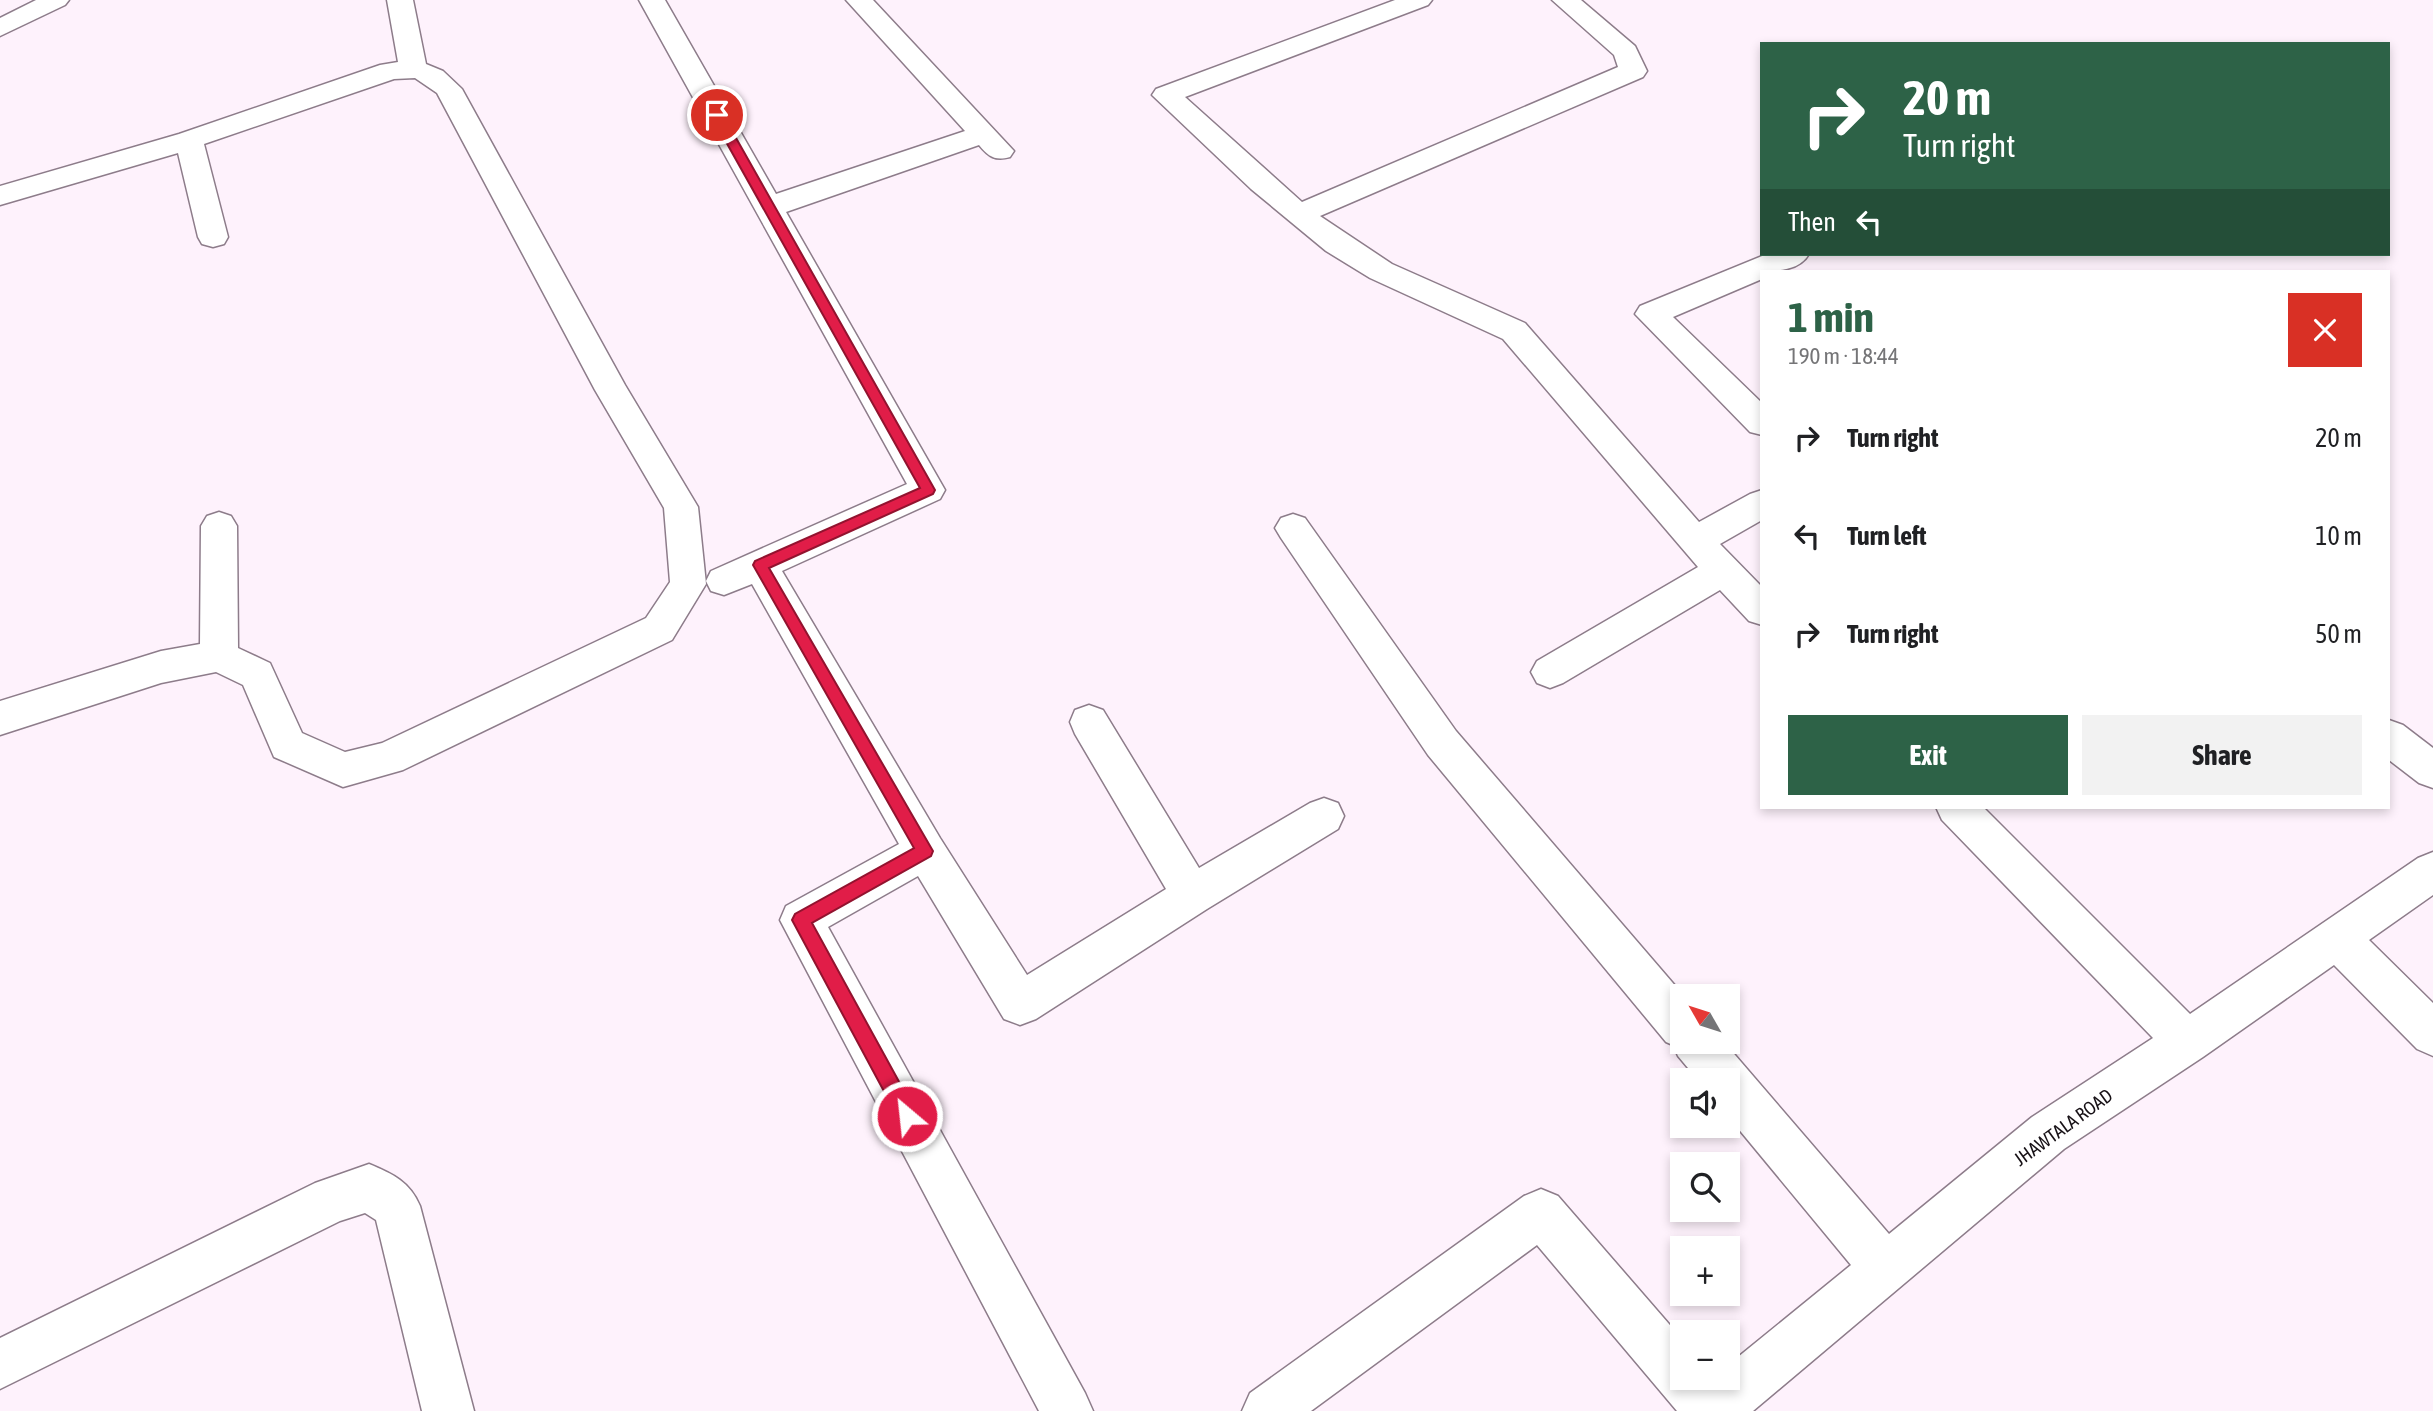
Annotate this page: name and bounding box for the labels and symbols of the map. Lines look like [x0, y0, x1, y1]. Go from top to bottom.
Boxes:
pin [687, 85, 747, 145]
north arrow [1670, 984, 1740, 1054]
position arrow [870, 1079, 944, 1153]
street label: JHAWTALA ROAD [2009, 1084, 2117, 1170]

